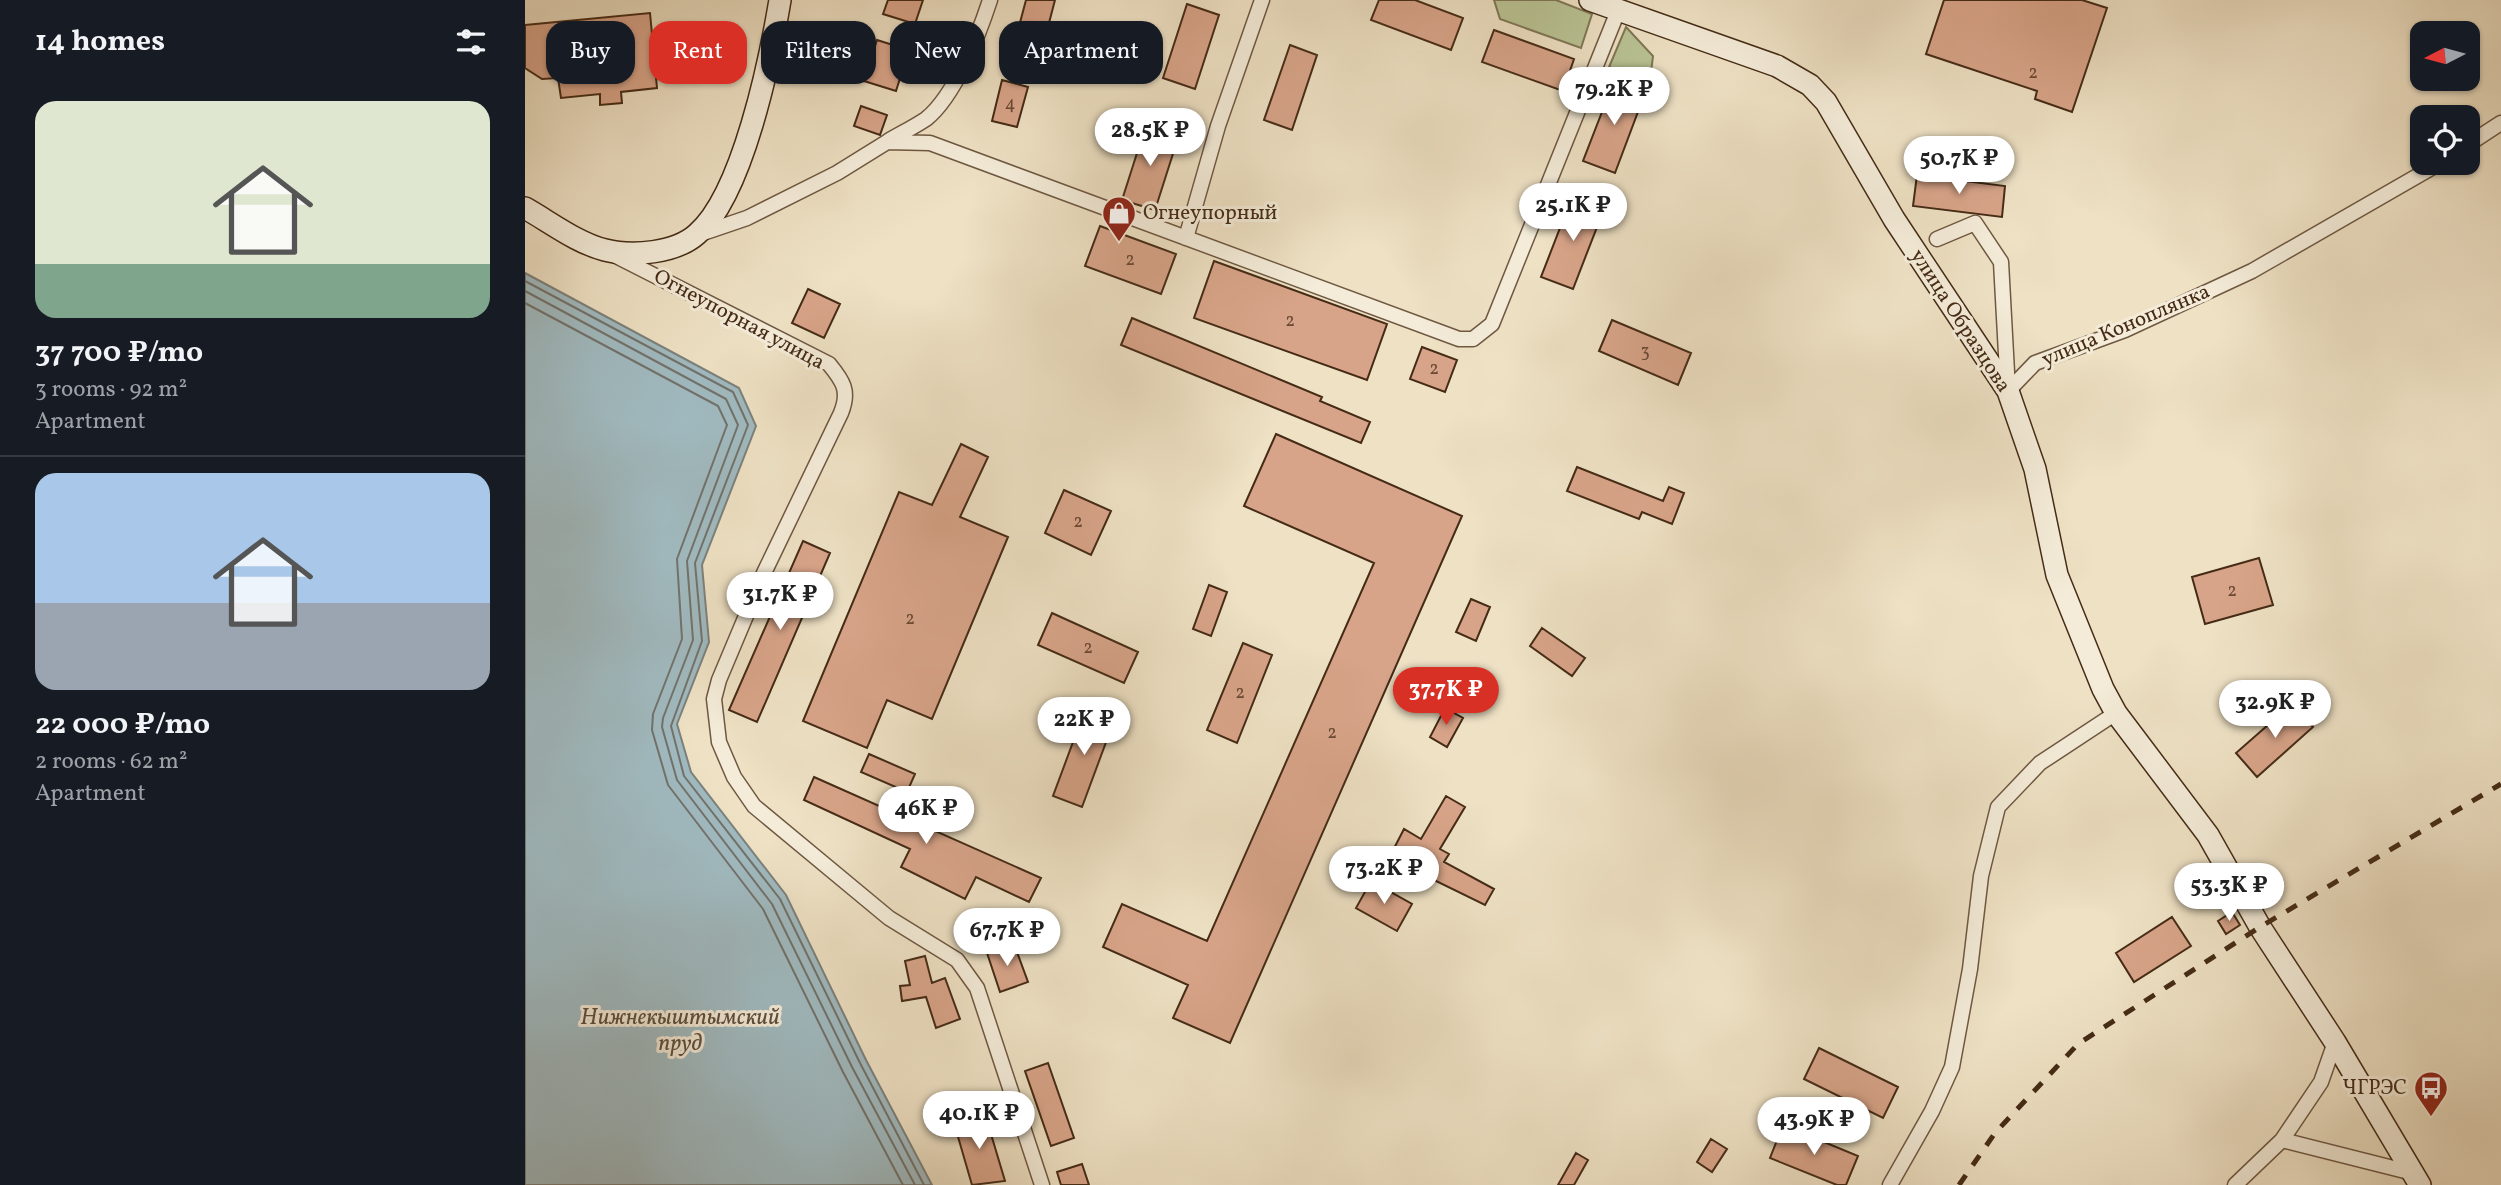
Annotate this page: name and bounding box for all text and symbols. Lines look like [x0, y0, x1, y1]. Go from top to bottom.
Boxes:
text: 14 homes [35, 21, 165, 63]
chip: Buy [546, 21, 635, 84]
chip: Rent [649, 21, 747, 84]
chip: Filters [761, 21, 876, 84]
chip: New [890, 21, 985, 84]
chip: Apartment [999, 21, 1163, 84]
north arrow [2410, 21, 2480, 91]
map controls [2410, 21, 2480, 175]
icon: filters [452, 23, 490, 61]
house number: 2 [2028, 61, 2038, 86]
pin: 79.2K ₽ [1549, 68, 1679, 127]
text: 79.2K ₽ [1575, 74, 1653, 106]
house number: 4 [1005, 92, 1015, 117]
button: locate [2410, 105, 2480, 175]
pin: 28.5K ₽ [1085, 108, 1215, 168]
text: 28.5K ₽ [1111, 115, 1189, 147]
pin: 50.7K ₽ [1894, 136, 2024, 196]
text: 50.7K ₽ [1920, 143, 1998, 175]
icon: home [200, 147, 326, 273]
pin: 25.1K ₽ [1508, 184, 1638, 243]
text: 25.1K ₽ [1535, 190, 1611, 222]
shop icon: Огнеупорный [1100, 194, 1138, 243]
place label: Огнеупорный [1143, 199, 1277, 228]
street label: улица Образцова [1903, 243, 2017, 399]
house number: 2 [1125, 248, 1135, 273]
street label: Огнеупорная улица [648, 263, 830, 377]
street label: улица Коноплянка [2037, 277, 2215, 375]
house number: 2 [1285, 309, 1295, 334]
text: 37 700 ₽/mo [35, 332, 203, 374]
house number: 3 [1640, 340, 1650, 365]
house number: 2 [1429, 357, 1439, 382]
text: 3 rooms · 92 m² [35, 374, 187, 406]
text: Apartment [35, 406, 146, 438]
house number: 2 [1073, 510, 1083, 535]
icon: home [200, 519, 326, 645]
pin: 31.7K ₽ [715, 572, 845, 632]
text: 31.7K ₽ [743, 579, 817, 611]
house number: 2 [2227, 579, 2237, 604]
house number: 2 [905, 607, 915, 632]
house number: 2 [1083, 636, 1093, 661]
pin: 37.7K ₽ [1381, 668, 1511, 727]
text: 37.7K ₽ [1409, 674, 1483, 706]
pin: 32.9K ₽ [2210, 680, 2340, 740]
house number: 2 [1235, 681, 1245, 706]
text: 32.9K ₽ [2235, 687, 2315, 719]
pin: 22K ₽ [1035, 698, 1133, 757]
text: 22 000 ₽/mo [35, 704, 210, 746]
text: 22K ₽ [1054, 704, 1114, 736]
house number: 2 [1327, 721, 1337, 746]
text: 2 rooms · 62 m² [35, 746, 187, 778]
text: Apartment [35, 778, 146, 810]
pin: 46K ₽ [877, 786, 975, 846]
text: 46K ₽ [894, 793, 958, 825]
pin: 73.2K ₽ [1319, 846, 1449, 906]
text: 73.2K ₽ [1345, 853, 1423, 885]
pin: 53.3K ₽ [2164, 864, 2294, 923]
text: 53.3K ₽ [2190, 870, 2268, 902]
pin: 67.7K ₽ [942, 908, 1072, 968]
text: 67.7K ₽ [969, 915, 1045, 947]
water label: Нижнекыштымский пруд [580, 1002, 780, 1060]
bus stop icon: ЧГРЭС [2412, 1069, 2450, 1118]
place label: ЧГРЭС [2342, 1074, 2407, 1103]
pin: 40.1K ₽ [914, 1092, 1044, 1151]
text: 40.1K ₽ [939, 1098, 1019, 1130]
pin: 43.9K ₽ [1749, 1098, 1879, 1157]
text: 43.9K ₽ [1773, 1104, 1855, 1136]

